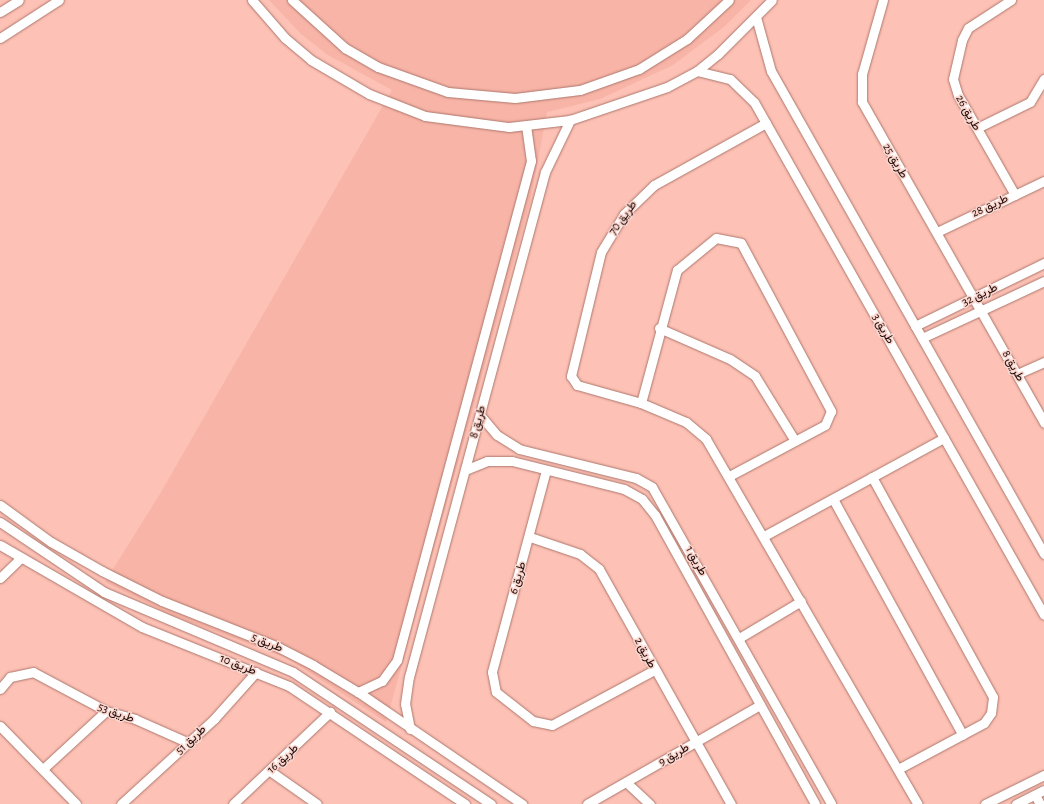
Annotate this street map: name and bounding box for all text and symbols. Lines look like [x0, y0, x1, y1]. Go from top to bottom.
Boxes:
street label: طريق 26 [952, 93, 984, 133]
street label: طريق 25 [879, 141, 911, 181]
street label: طريق 28 [969, 191, 1011, 221]
street label: طريق 70 [606, 198, 640, 238]
street label: طريق 32 [960, 280, 1000, 310]
street label: طريق 3 [869, 311, 897, 347]
street label: طريق 8 [999, 348, 1027, 384]
street label: طريق 8 [467, 404, 489, 440]
street label: طريق 1 [682, 544, 710, 578]
street label: طريق 6 [507, 560, 529, 596]
street label: طريق 5 [249, 630, 285, 656]
street label: طريق 2 [631, 635, 659, 671]
street label: طريق 10 [218, 651, 258, 679]
street label: طريق 53 [96, 700, 136, 726]
street label: طريق 51 [173, 722, 209, 758]
street label: طريق 9 [656, 740, 692, 770]
street label: طريق 16 [264, 741, 302, 777]

